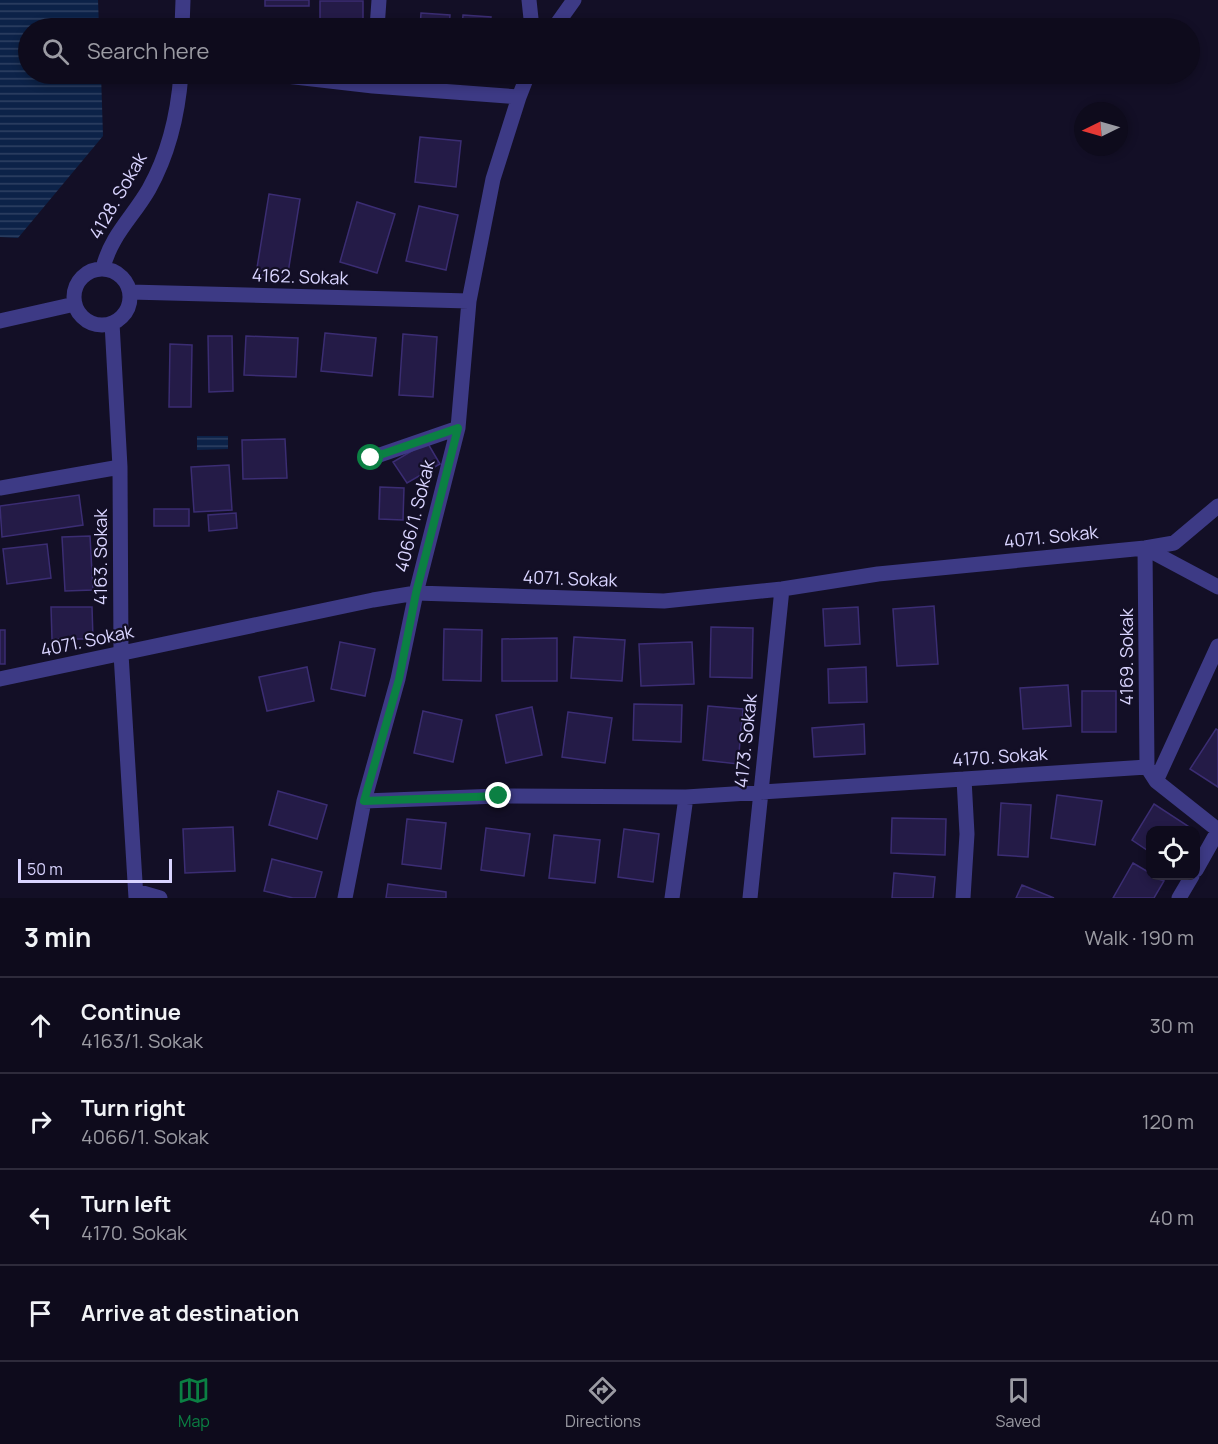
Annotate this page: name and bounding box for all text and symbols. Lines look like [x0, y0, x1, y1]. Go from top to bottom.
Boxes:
search box [18, 18, 1200, 84]
icon: search [39, 35, 72, 68]
text: Search here [87, 36, 209, 66]
north arrow [1074, 102, 1128, 156]
street label: 4128. Sokak [83, 147, 152, 243]
street label: 4162. Sokak [251, 262, 350, 290]
route start [357, 444, 383, 470]
street label: 4066/1. Sokak [388, 456, 440, 574]
street label: 4163. Sokak [88, 508, 112, 605]
street label: 4071. Sokak [1003, 519, 1100, 553]
street label: 4071. Sokak [522, 564, 619, 592]
street label: 4169. Sokak [1114, 607, 1138, 706]
street label: 4071. Sokak [38, 618, 137, 662]
street label: 4173. Sokak [728, 692, 762, 789]
street label: 4170. Sokak [951, 741, 1049, 771]
route end [485, 782, 511, 808]
map controls [1146, 826, 1200, 880]
button: locate [1146, 826, 1200, 880]
scale bar [18, 856, 172, 884]
text: 50 m [27, 858, 63, 880]
text: 3 min [24, 919, 91, 955]
text: Walk · 190 m [1085, 924, 1194, 951]
text: Continue [81, 997, 181, 1027]
icon: ahead [24, 1009, 57, 1042]
text: 30 m [1150, 1012, 1194, 1039]
text: 4163/1. Sokak [81, 1027, 203, 1054]
text: Turn right [81, 1093, 186, 1123]
icon: right [24, 1105, 57, 1138]
text: 120 m [1142, 1108, 1194, 1135]
text: 4066/1. Sokak [81, 1123, 209, 1150]
text: Turn left [81, 1189, 171, 1219]
icon: left [24, 1201, 57, 1234]
text: 40 m [1149, 1204, 1194, 1231]
text: 4170. Sokak [81, 1219, 187, 1246]
icon: arrive [24, 1297, 57, 1330]
text: Arrive at destination [81, 1298, 299, 1328]
tab: Map [177, 1374, 210, 1432]
tab: Directions [565, 1374, 641, 1432]
tab: Saved [996, 1374, 1041, 1432]

